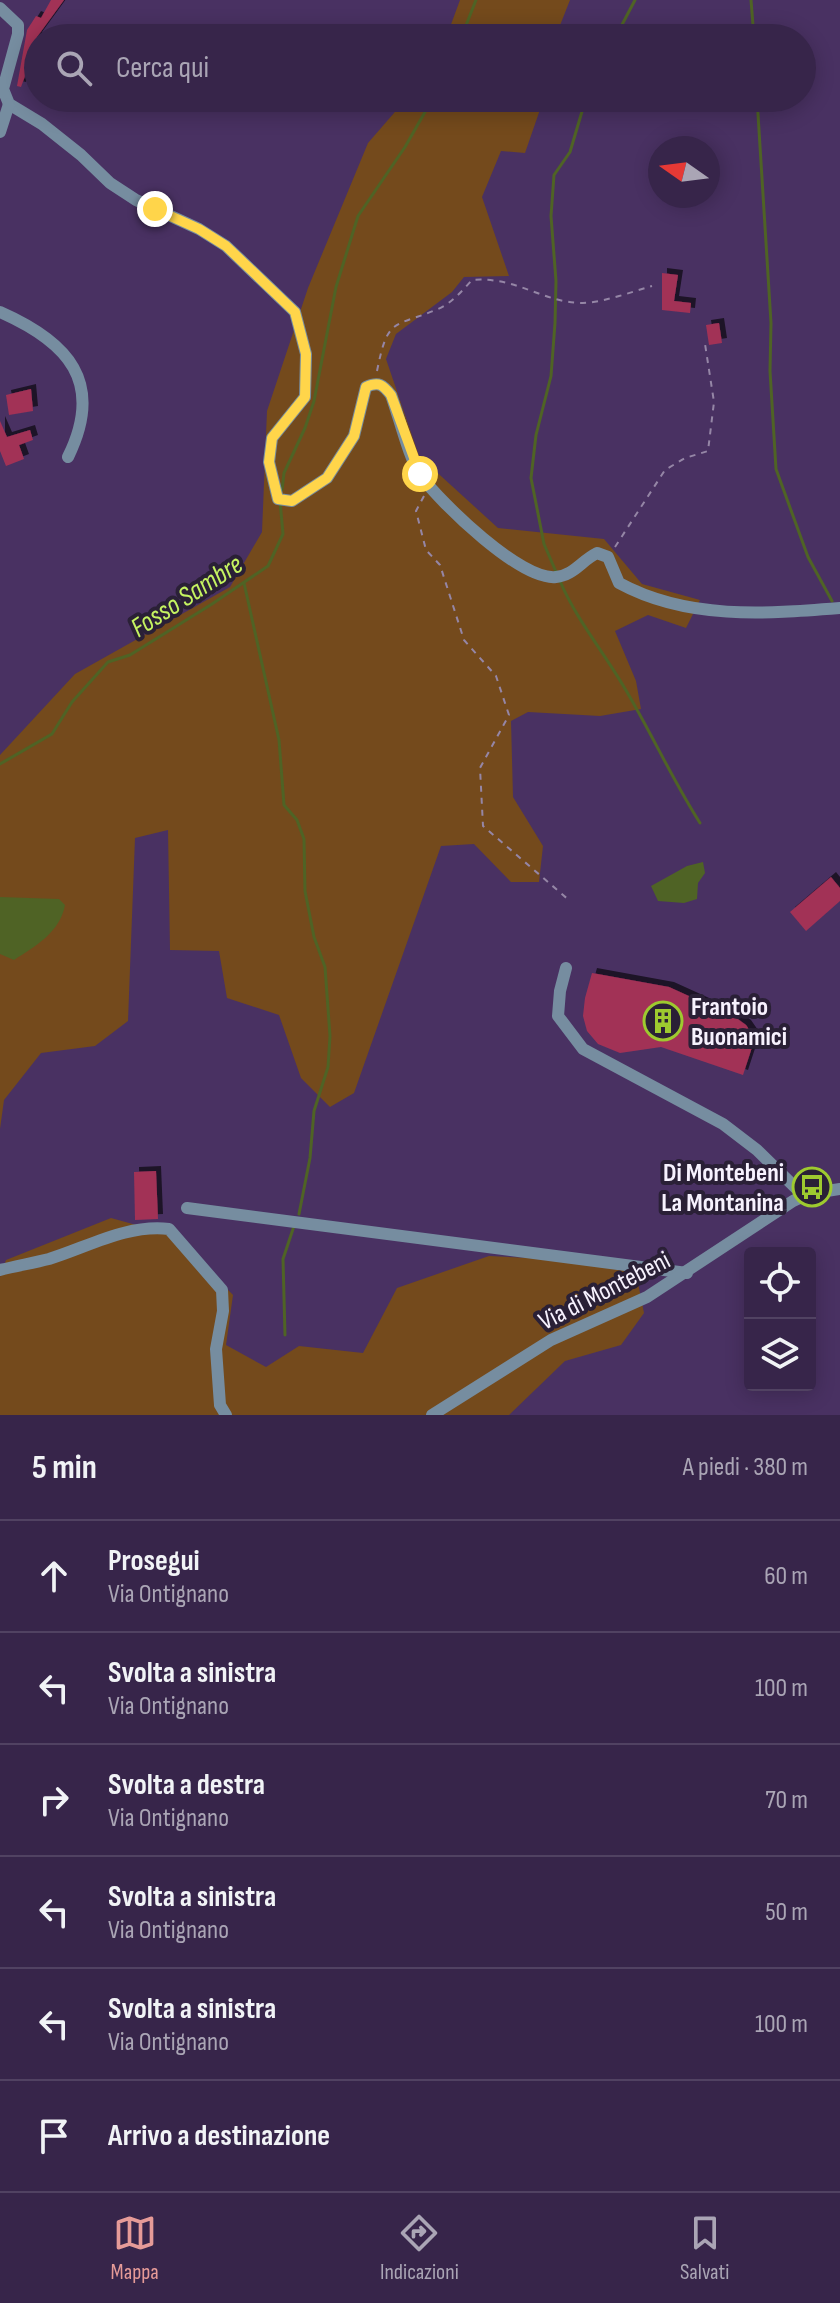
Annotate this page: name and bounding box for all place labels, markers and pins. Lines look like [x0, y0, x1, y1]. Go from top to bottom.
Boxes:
place label: Frantoio Buonamici [691, 992, 787, 1053]
building icon: Frantoio Buonamici [642, 1000, 684, 1042]
place label: Di Montebeni La Montanina [661, 1158, 784, 1219]
bus stop icon: Di Montebeni La Montanina [791, 1166, 833, 1208]

